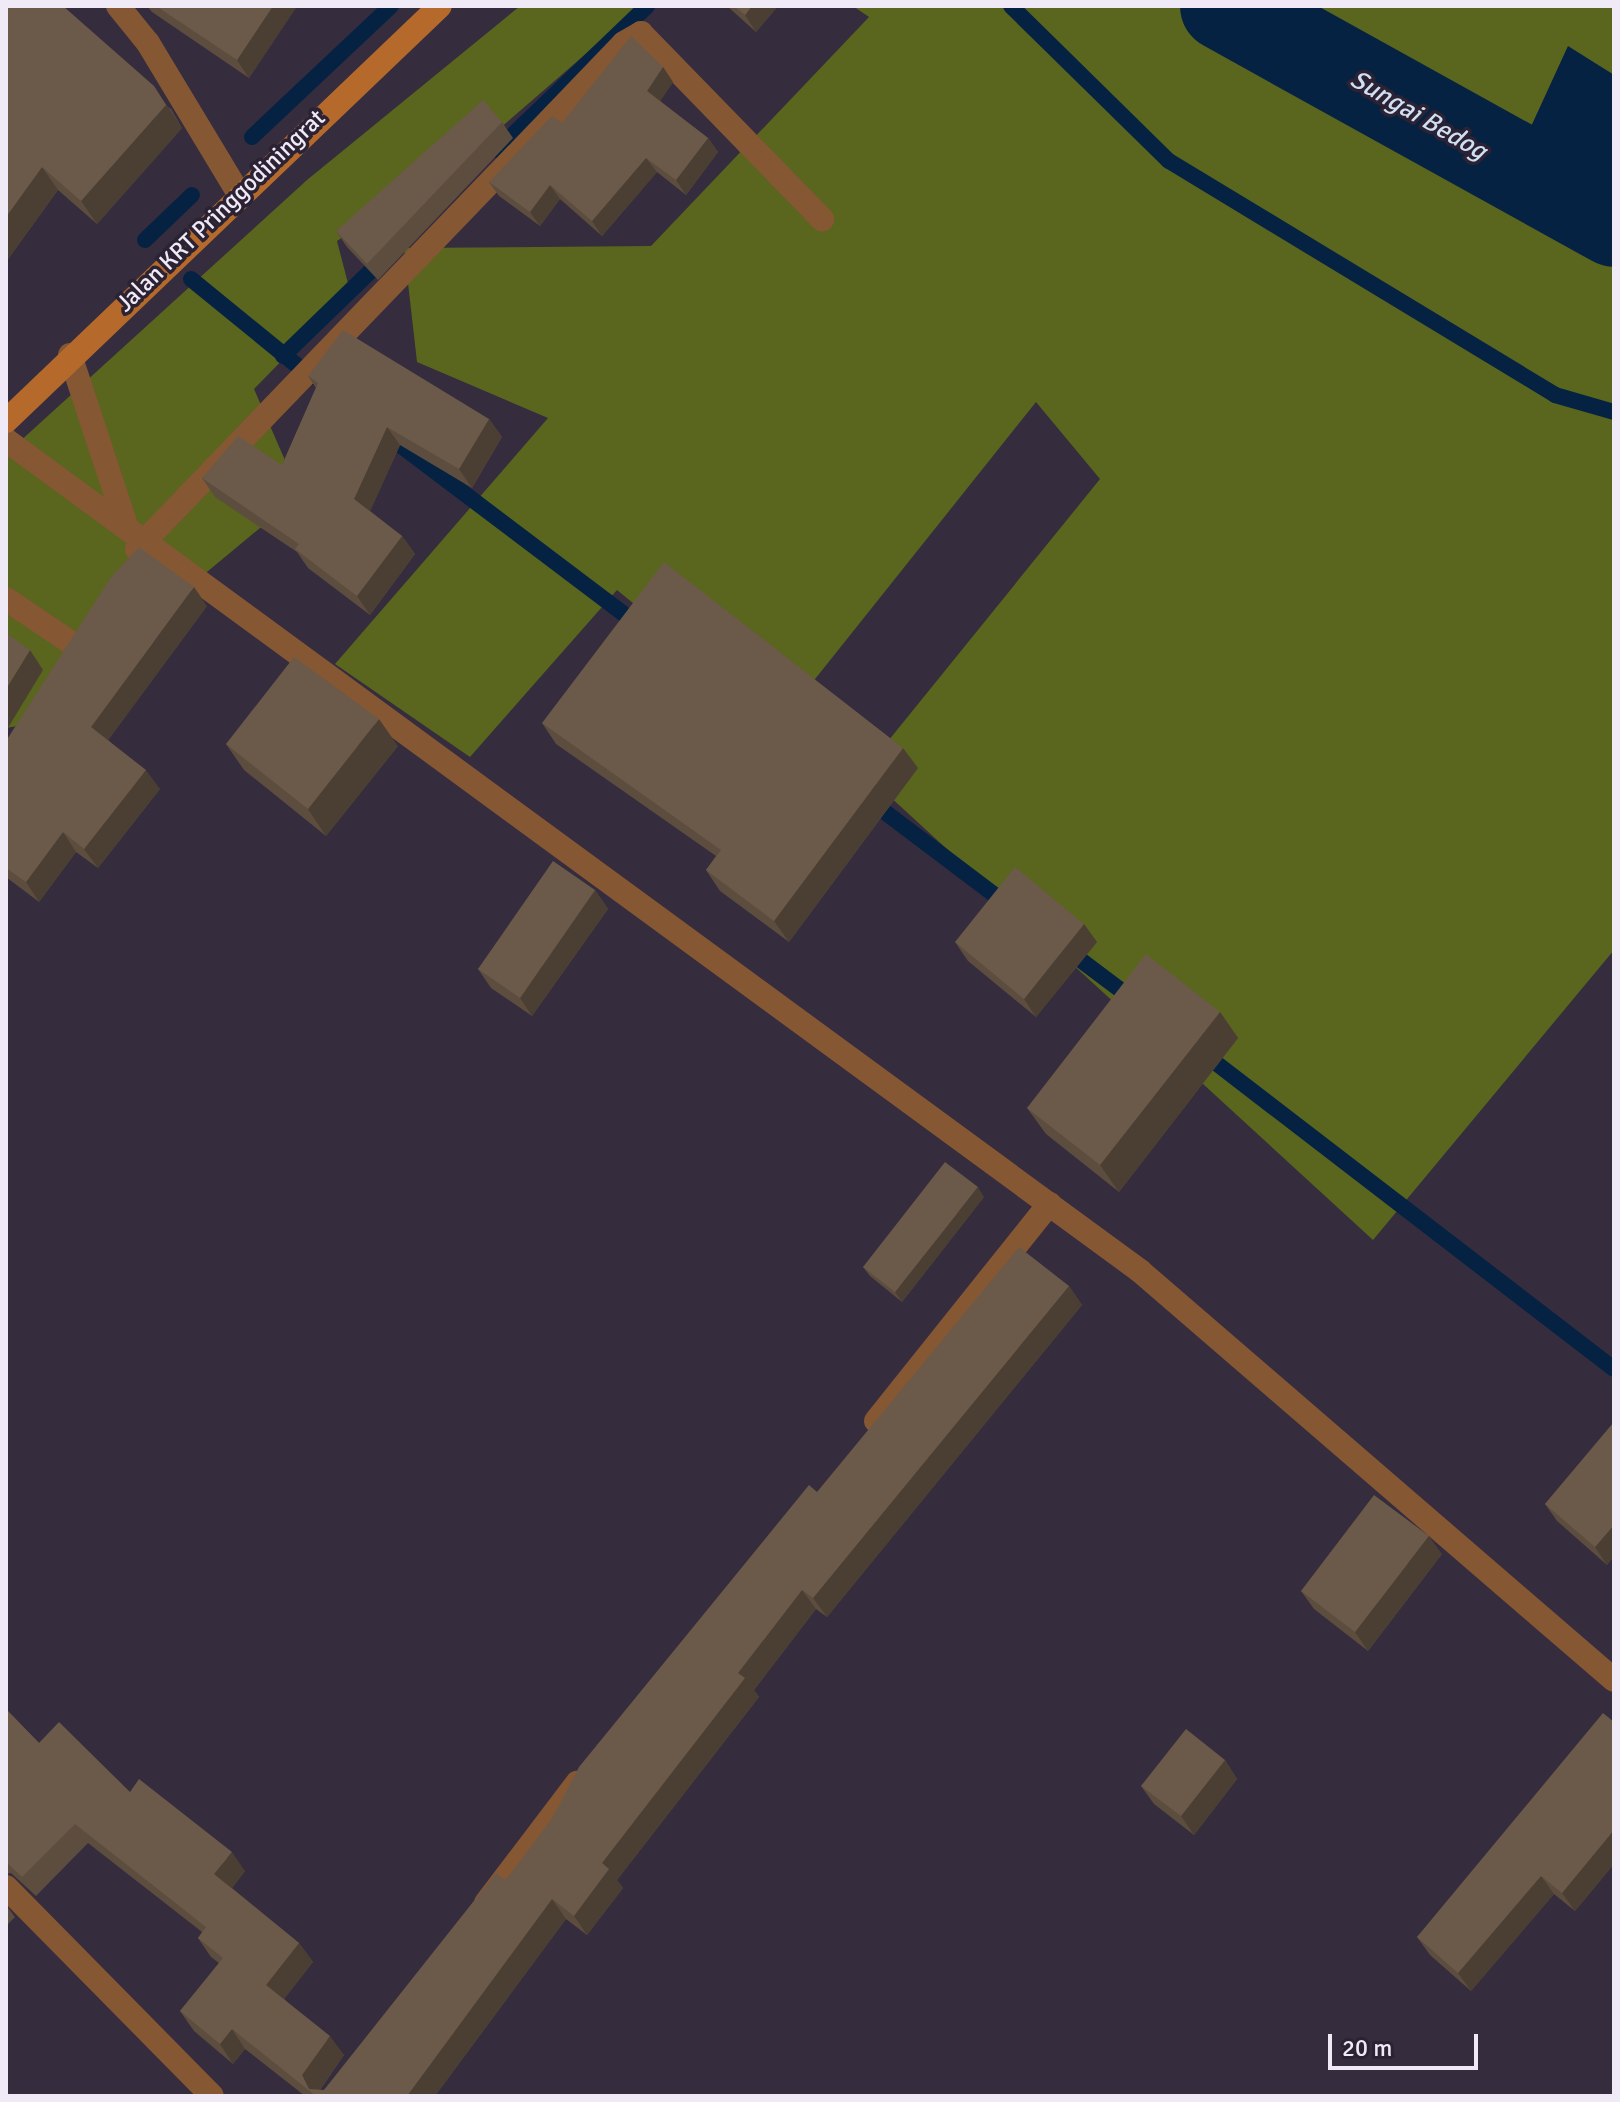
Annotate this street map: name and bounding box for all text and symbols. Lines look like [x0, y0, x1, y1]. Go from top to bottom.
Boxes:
water label: Sungai Bedog [1344, 64, 1492, 168]
street label: Jalan KRT Pringgodiningrat [111, 104, 331, 318]
scale bar [1332, 2018, 1482, 2068]
text: 20 m [1342, 2033, 1392, 2063]

